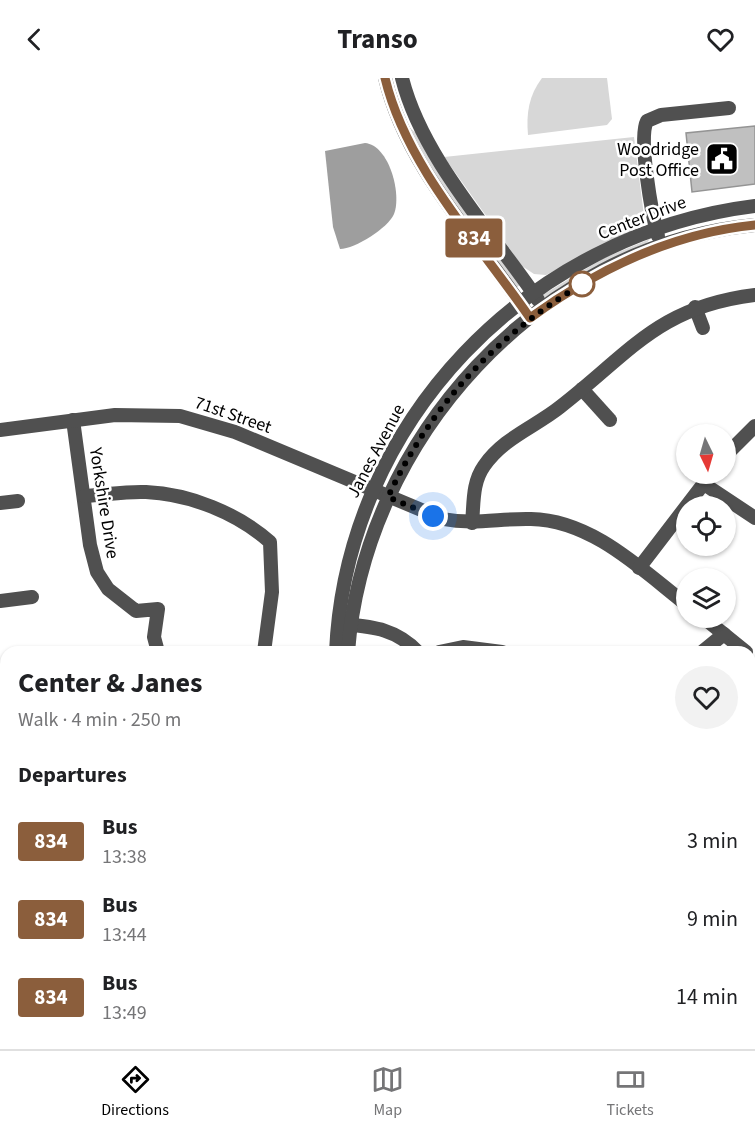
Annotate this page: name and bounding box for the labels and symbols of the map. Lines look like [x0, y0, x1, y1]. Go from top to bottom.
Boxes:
place label: Woodridge Post Office [617, 137, 699, 183]
public building icon: Woodridge Post Office [704, 141, 740, 177]
street label: Center Drive [594, 190, 690, 246]
line badge: 834 [440, 218, 508, 258]
unlabelled marker [569, 271, 595, 297]
street label: 71st Street [191, 390, 275, 440]
street label: Janes Avenue [341, 400, 411, 502]
north arrow [676, 424, 736, 484]
street label: Yorkshire Drive [83, 445, 125, 560]
your location [418, 501, 448, 531]

